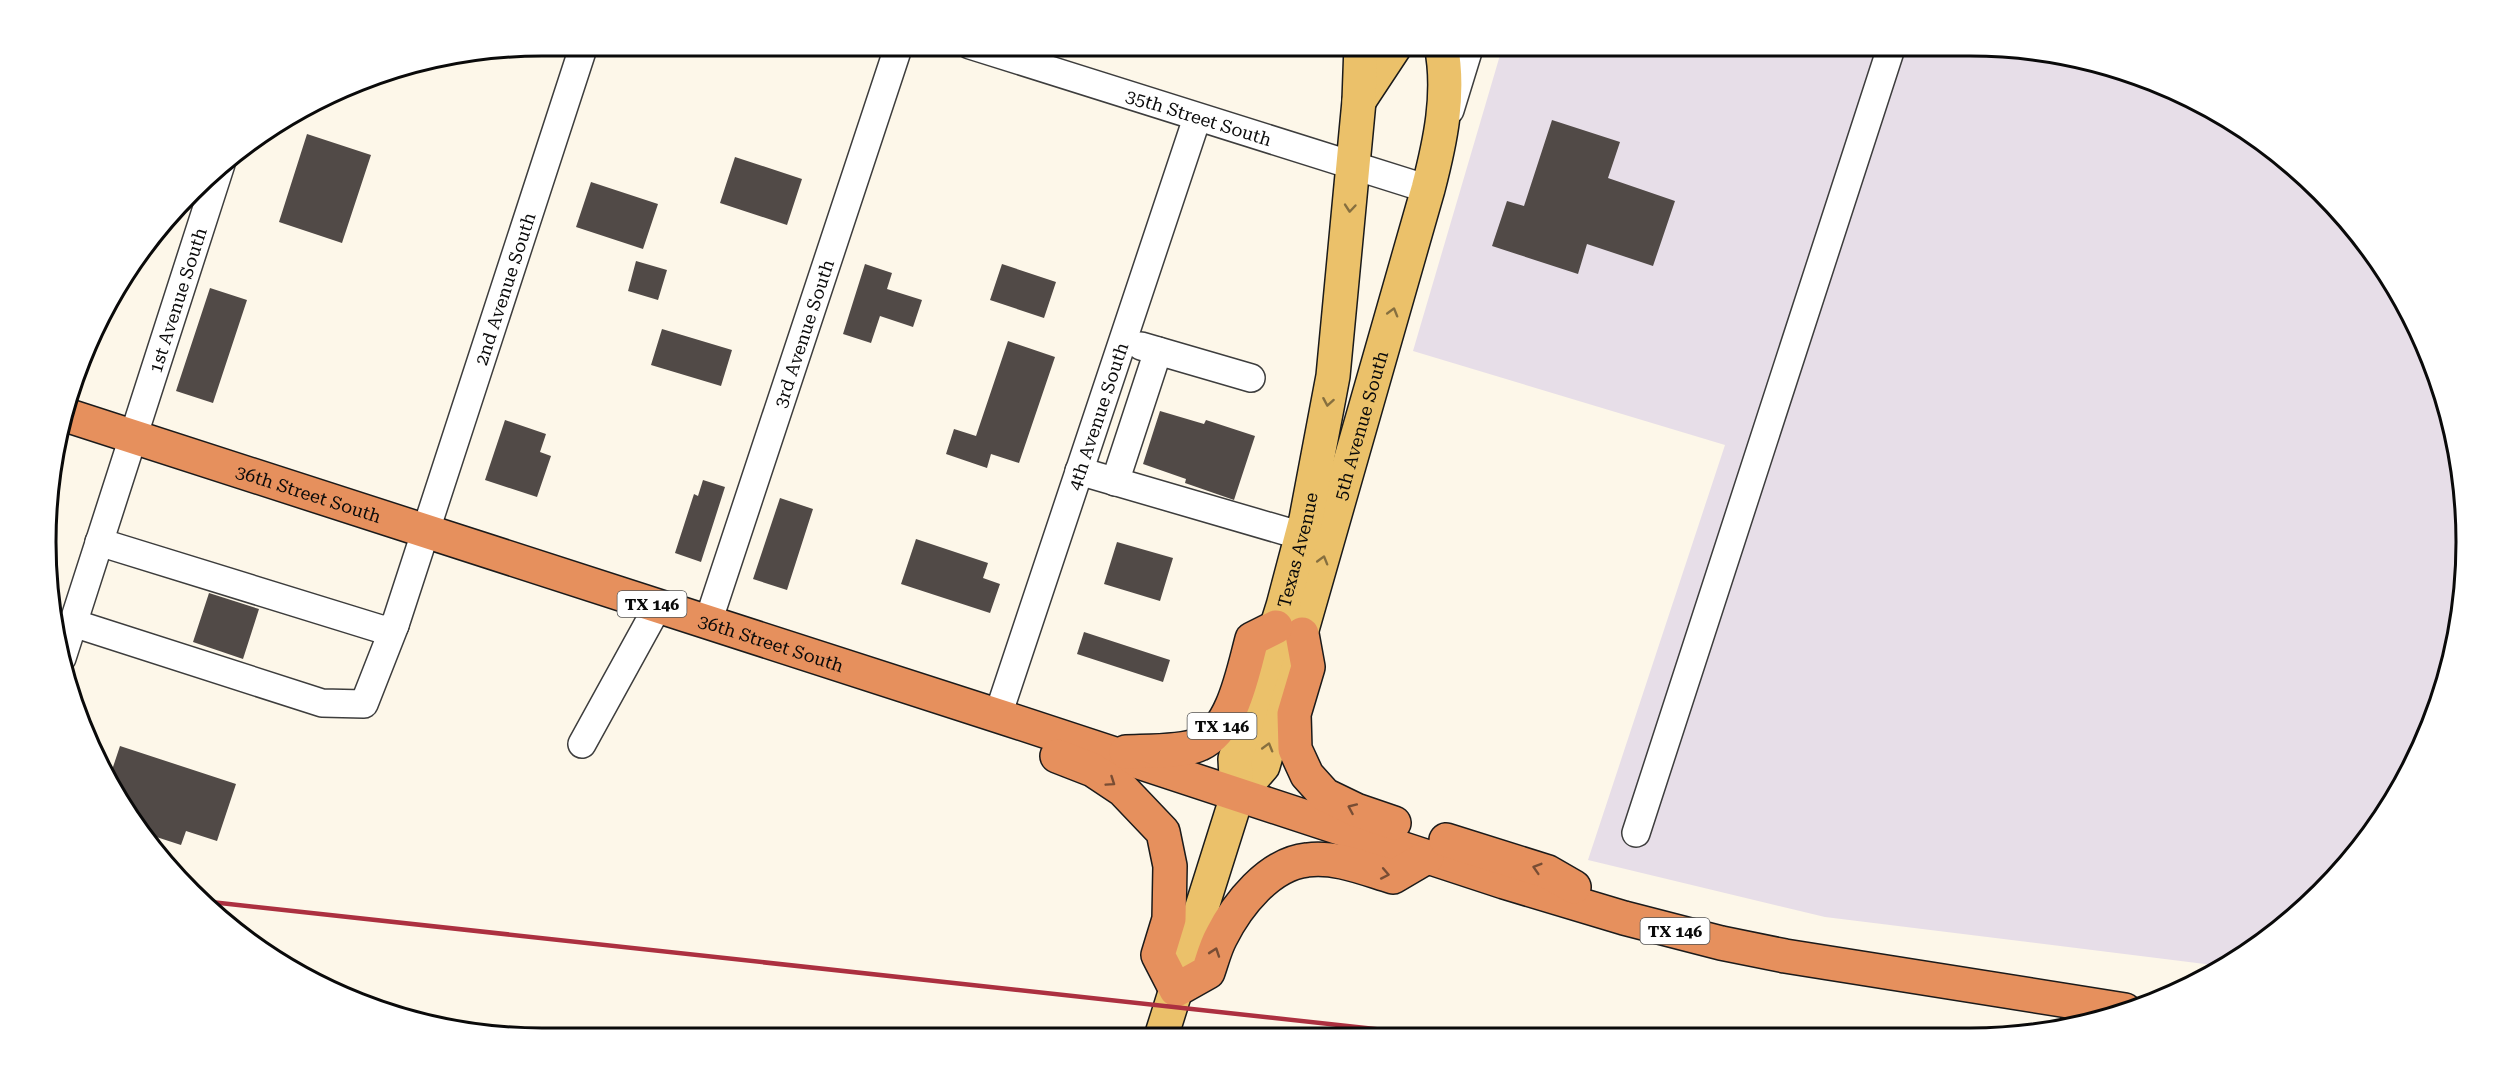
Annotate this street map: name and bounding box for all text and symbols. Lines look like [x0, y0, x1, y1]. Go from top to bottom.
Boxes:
street label: 35th Street South [1124, 84, 1275, 150]
one-way arrow [1343, 204, 1356, 213]
street label: 2nd Avenue South [470, 210, 539, 368]
street label: 1st Avenue South [144, 225, 210, 375]
street label: 3rd Avenue South [769, 256, 838, 410]
one-way arrow [1386, 307, 1399, 317]
street label: 4th Avenue South [1063, 339, 1132, 493]
street label: 5th Avenue South [1329, 348, 1392, 502]
one-way arrow [1322, 396, 1335, 406]
street label: 36th Street South [233, 460, 384, 527]
street label: Texas Avenue [1273, 490, 1321, 610]
one-way arrow [1316, 555, 1328, 566]
road number: TX 146 [618, 591, 686, 617]
street label: 36th Street South [696, 609, 847, 676]
road number: TX 146 [1188, 713, 1256, 739]
one-way arrow [1261, 743, 1274, 753]
one-way arrow [1104, 775, 1115, 786]
one-way arrow [1347, 803, 1358, 815]
one-way arrow [1532, 863, 1543, 875]
one-way arrow [1380, 867, 1390, 880]
road number: TX 146 [1640, 918, 1710, 944]
one-way arrow [1208, 947, 1221, 958]

